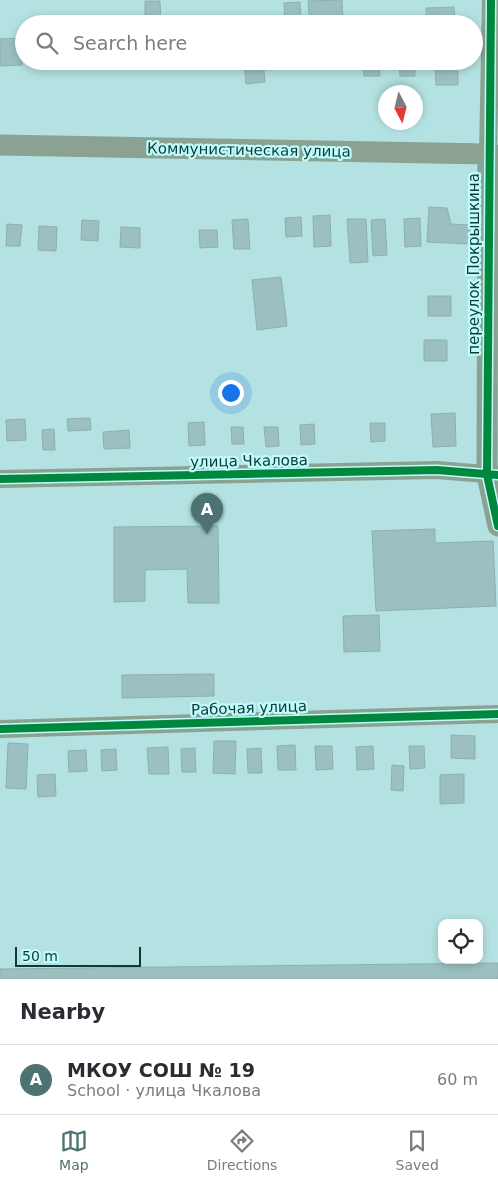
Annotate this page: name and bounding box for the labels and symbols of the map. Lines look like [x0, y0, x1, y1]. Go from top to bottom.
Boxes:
north arrow [378, 85, 423, 130]
street label: Коммунистическая улица [147, 139, 351, 161]
street label: переулок Покрышкина [465, 173, 483, 355]
your location [218, 380, 244, 406]
street label: улица Чкалова [190, 451, 308, 471]
pin: A [191, 493, 223, 534]
street label: Рабочая улица [191, 697, 307, 719]
scale bar [15, 944, 141, 967]

